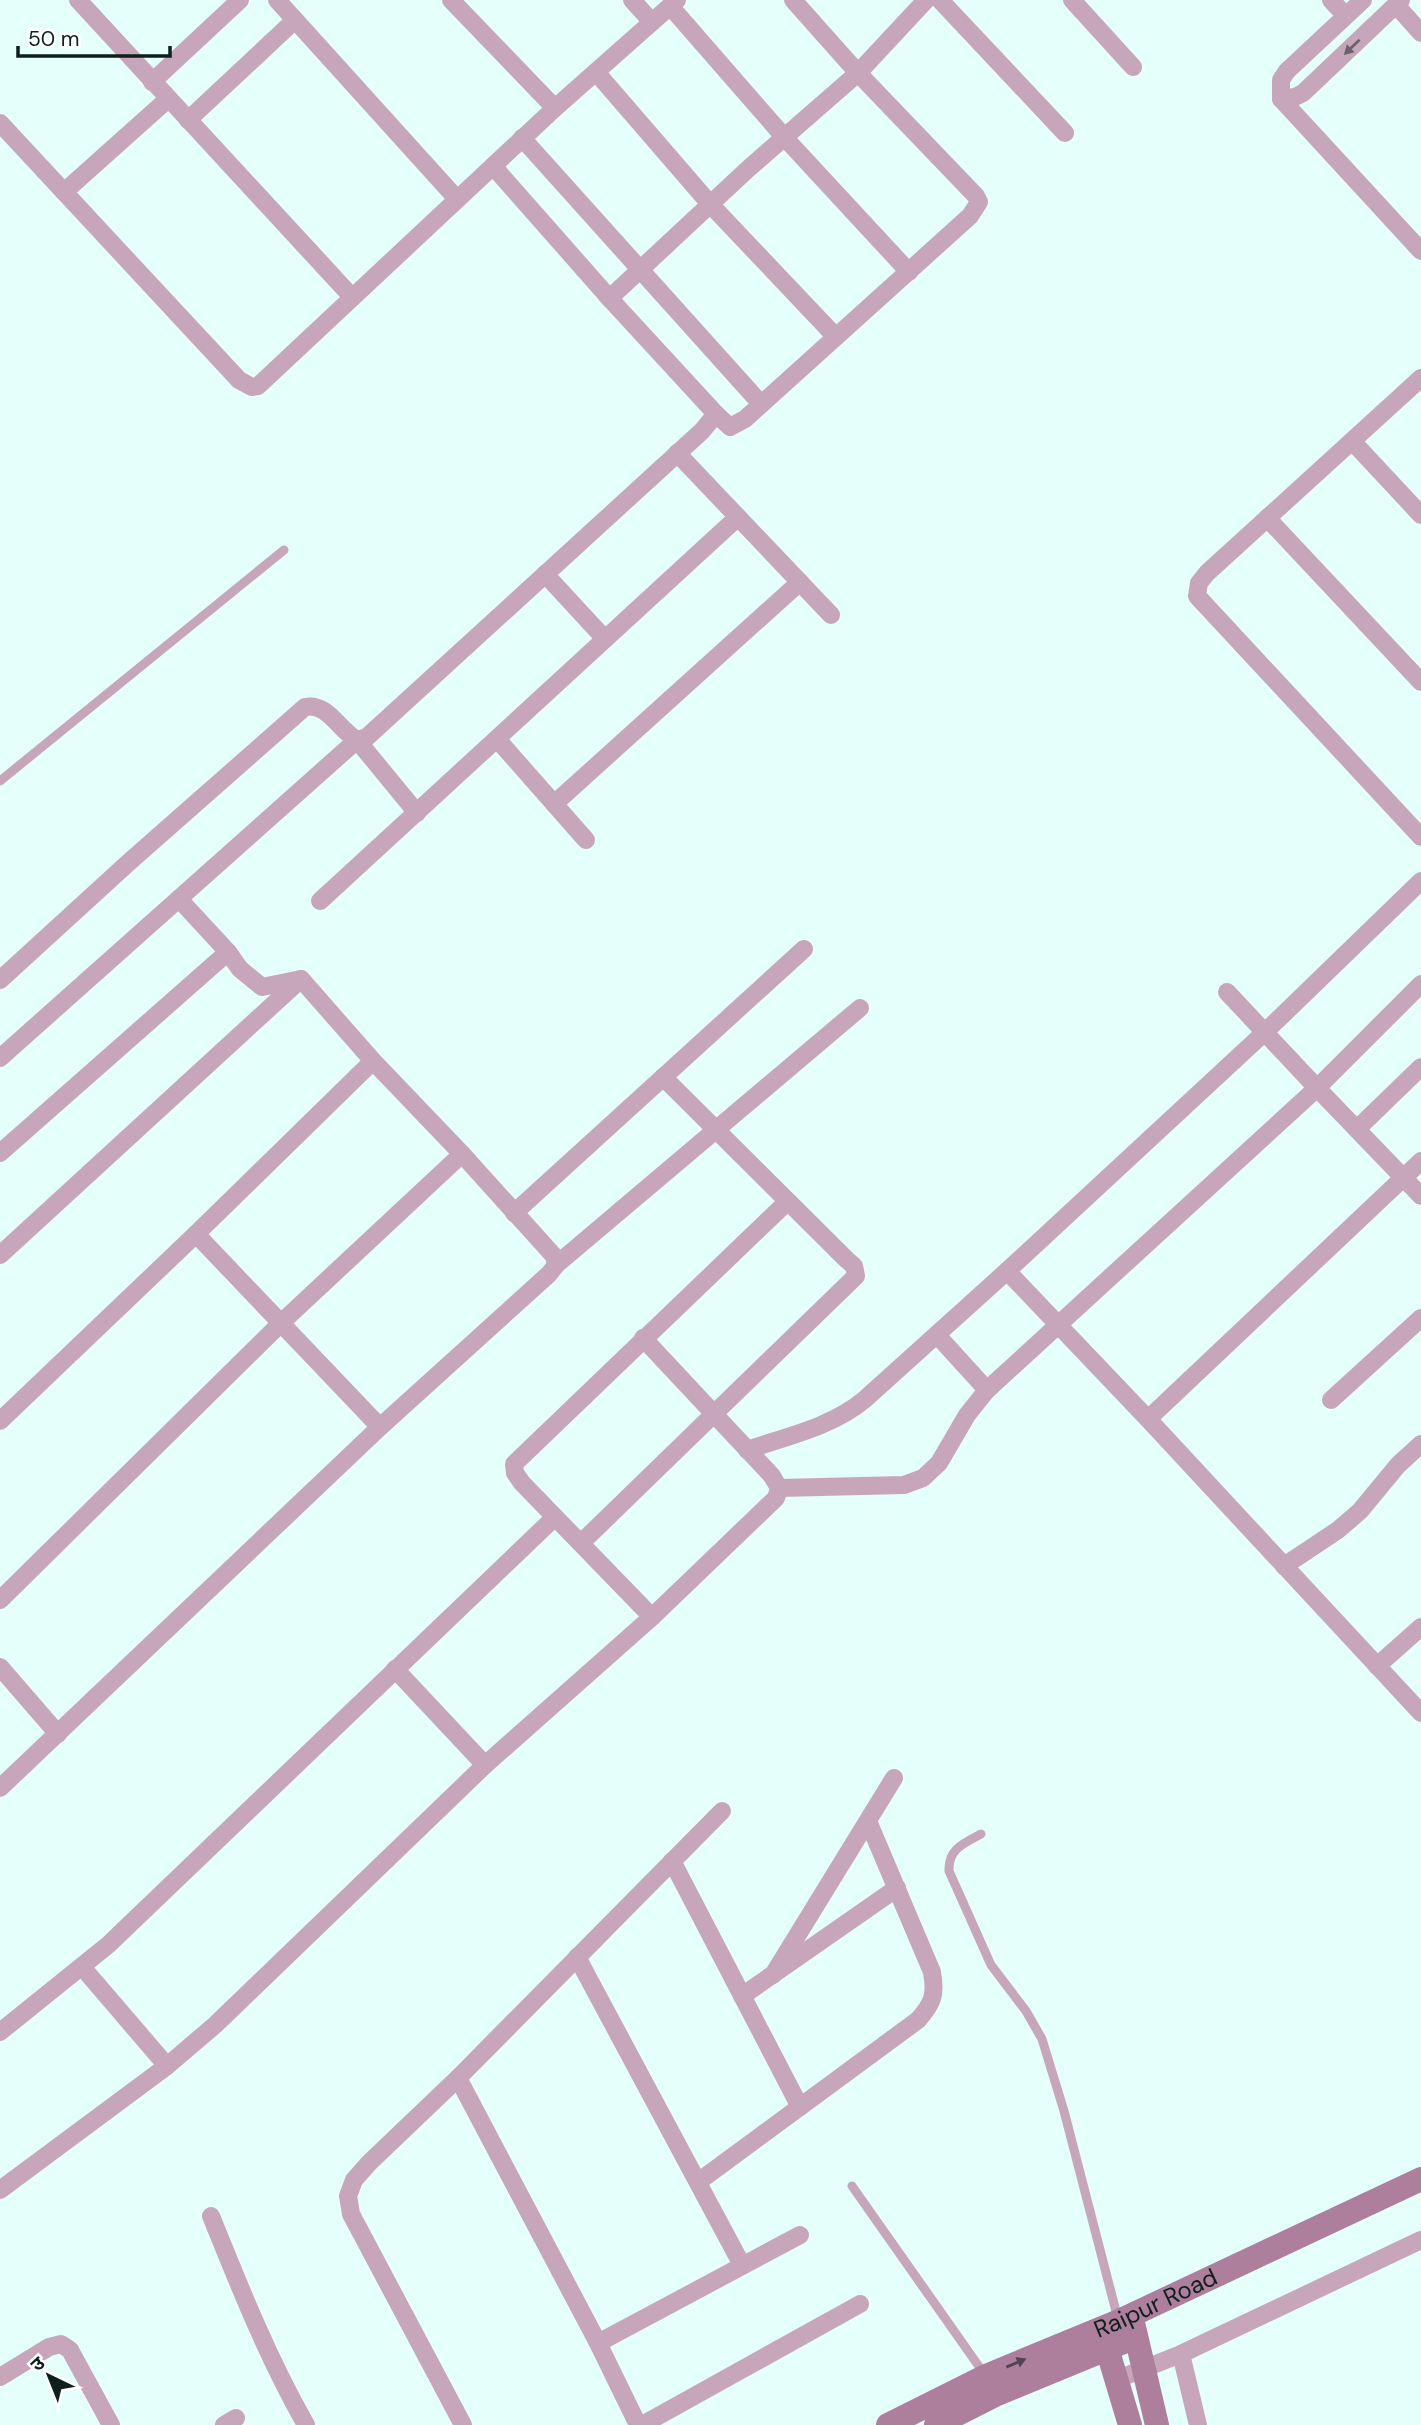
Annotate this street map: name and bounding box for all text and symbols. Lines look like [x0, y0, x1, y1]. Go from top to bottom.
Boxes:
scale bar [18, 14, 170, 58]
text: 50 m [28, 25, 79, 53]
one-way arrow [1344, 38, 1361, 54]
street label: Raipur Road [1089, 2261, 1222, 2345]
north arrow [14, 2341, 84, 2411]
text: उ [25, 2350, 51, 2377]
one-way arrow [1006, 2358, 1027, 2369]

